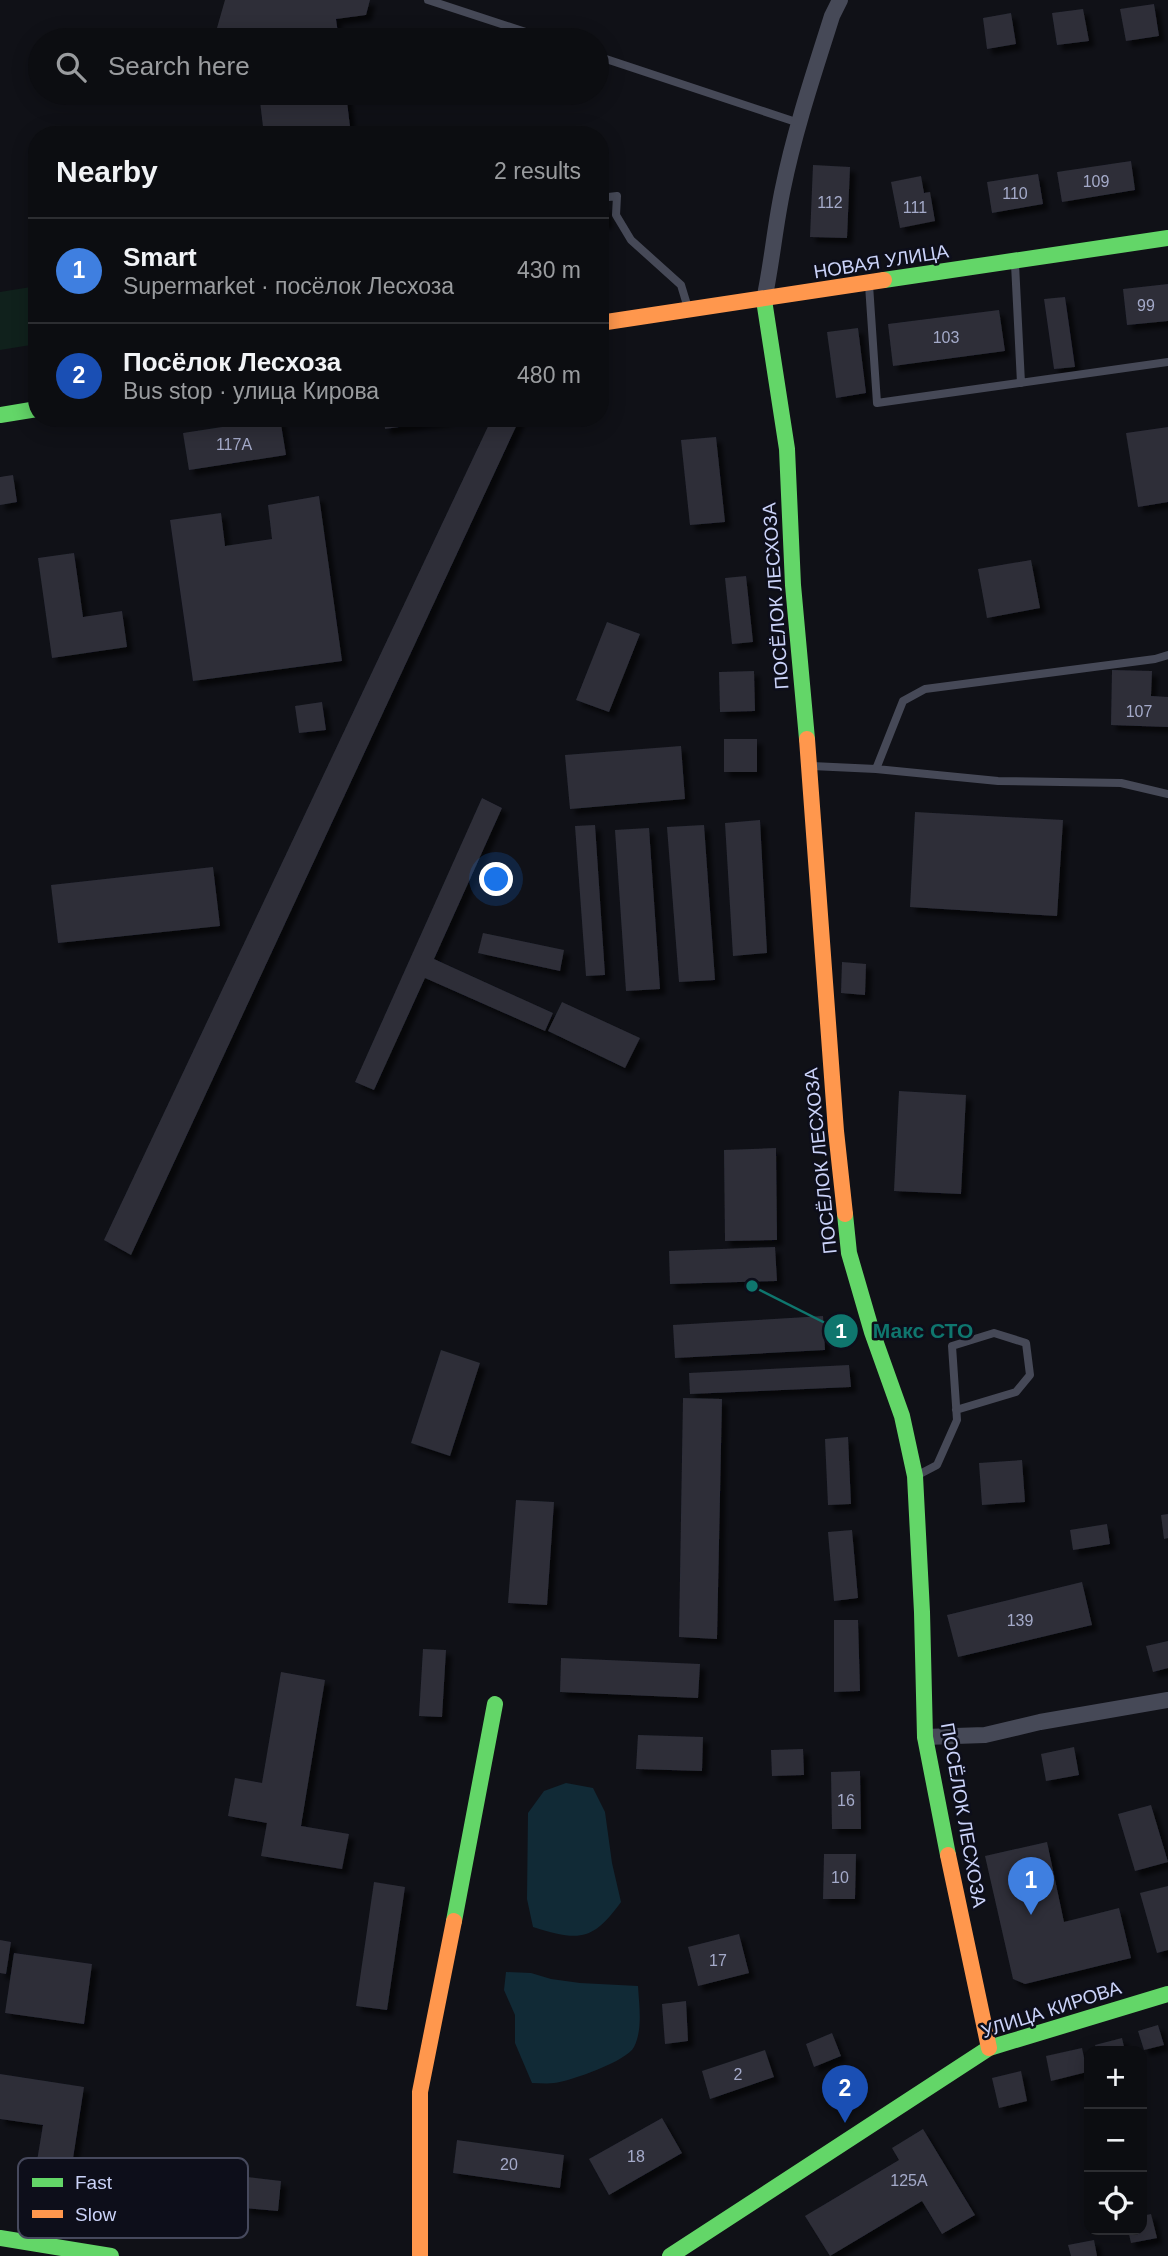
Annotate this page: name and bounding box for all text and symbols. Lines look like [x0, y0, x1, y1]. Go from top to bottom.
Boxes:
search box [28, 28, 609, 105]
icon: search [52, 48, 90, 86]
text: Search here [108, 51, 250, 81]
text: Nearby [56, 155, 158, 188]
text: 2 results [494, 158, 581, 184]
house number: 109 [1083, 173, 1109, 190]
house number: 110 [1002, 185, 1028, 202]
house number: 112 [817, 194, 843, 211]
house number: 111 [903, 199, 927, 216]
street label: НОВАЯ УЛИЦА [812, 240, 950, 283]
text: Smart [123, 242, 197, 272]
text: 1 [73, 257, 85, 283]
text: 430 m [517, 257, 581, 283]
text: Supermarket · посёлок Лесхоза [123, 273, 454, 299]
house number: 99 [1137, 297, 1155, 314]
house number: 103 [933, 329, 959, 346]
text: Посёлок Лесхоза [123, 347, 341, 377]
text: 2 [73, 362, 85, 388]
text: 480 m [517, 362, 581, 388]
text: Bus stop · улица Кирова [123, 378, 379, 404]
house number: 117А [216, 436, 252, 453]
street label: ПОСЁЛОК ЛЕСХОЗА [758, 502, 793, 690]
house number: 107 [1126, 703, 1152, 720]
your location [479, 862, 513, 896]
street label: ПОСЁЛОК ЛЕСХОЗА [800, 1066, 841, 1255]
callout: Макс СТО [823, 1310, 987, 1352]
text: 1 [835, 1319, 847, 1342]
text: Макс СТО [873, 1319, 973, 1342]
house number: 139 [1007, 1612, 1033, 1629]
street label: ПОСЁЛОК ЛЕСХОЗА [937, 1721, 990, 1909]
house number: 16 [837, 1792, 855, 1809]
pin: 1 [1008, 1857, 1054, 1915]
house number: 10 [831, 1869, 849, 1886]
house number: 17 [709, 1952, 727, 1969]
street label: УЛИЦА КИРОВА [978, 1977, 1124, 2042]
map controls [1084, 2046, 1147, 2235]
button: + [1084, 2046, 1147, 2109]
pin: 2 [822, 2065, 868, 2123]
house number: 2 [734, 2066, 743, 2083]
button: − [1084, 2109, 1147, 2172]
house number: 18 [627, 2148, 645, 2165]
house number: 20 [500, 2156, 518, 2173]
legend [18, 2158, 248, 2238]
text: Fast [75, 2172, 113, 2193]
house number: 125А [890, 2172, 928, 2189]
button: locate [1084, 2172, 1147, 2235]
text: Slow [75, 2204, 116, 2225]

